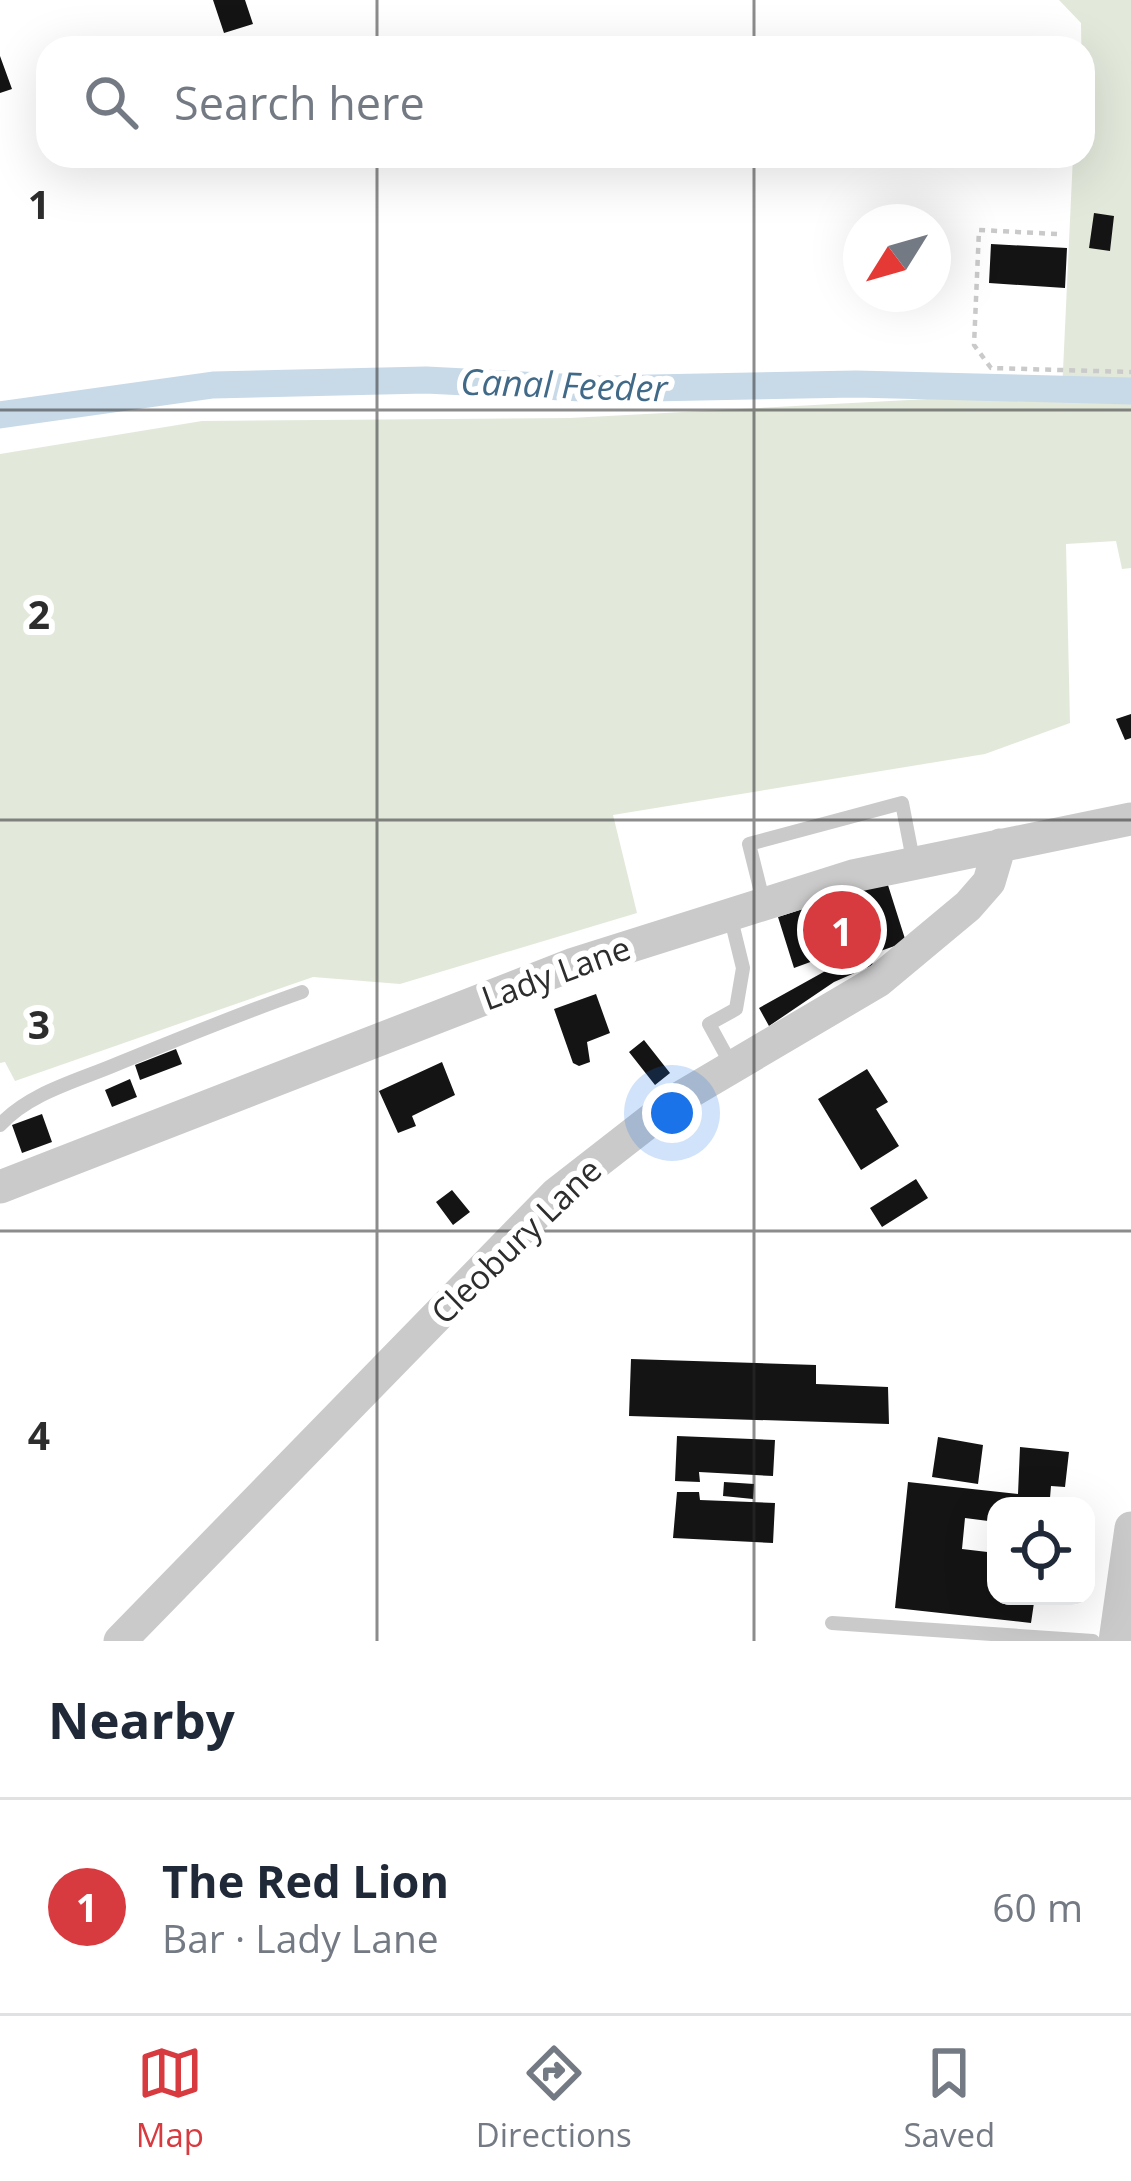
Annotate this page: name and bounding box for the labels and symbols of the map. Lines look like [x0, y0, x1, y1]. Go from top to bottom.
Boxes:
text: 1 [28, 177, 50, 230]
north arrow [843, 204, 951, 312]
water label: Canal Feeder [460, 356, 670, 413]
text: 2 [28, 587, 50, 640]
pin: 1 [803, 885, 881, 975]
street label: Lady Lane [475, 925, 636, 1020]
text: 3 [28, 997, 50, 1050]
your location [642, 1083, 702, 1143]
street label: Cleobury Lane [421, 1148, 611, 1334]
text: 4 [28, 1408, 50, 1461]

